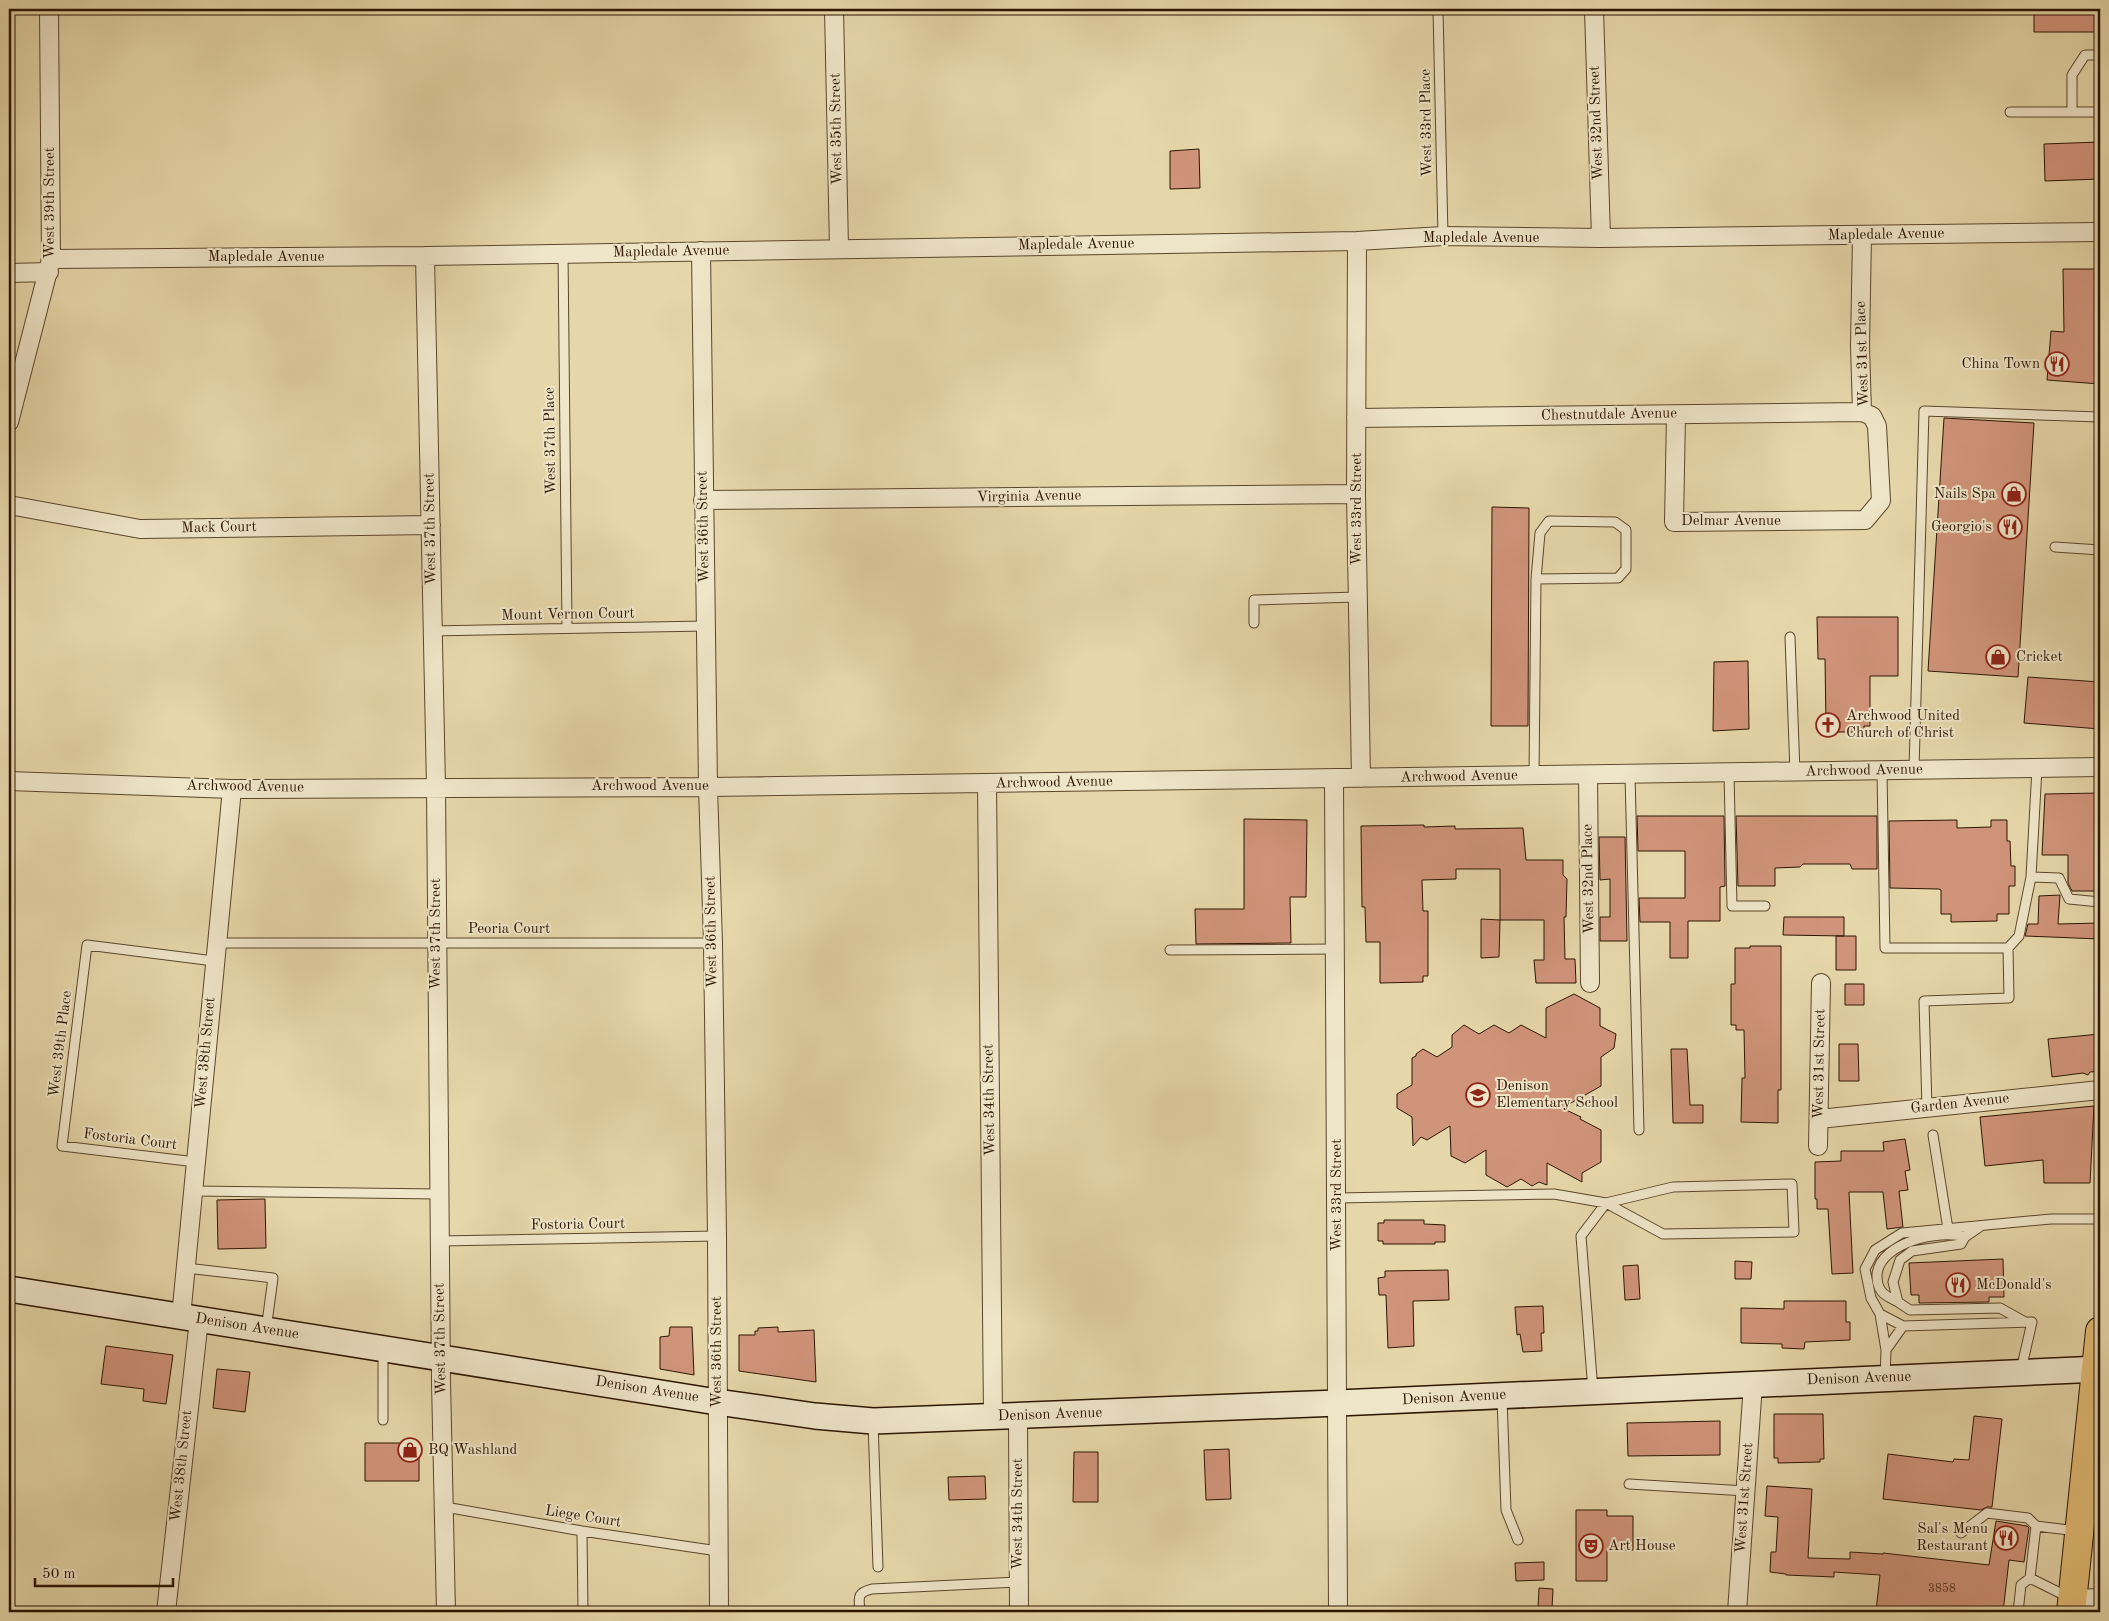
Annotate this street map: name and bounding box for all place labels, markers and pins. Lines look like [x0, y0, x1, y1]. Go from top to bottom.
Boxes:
restaurant icon: China Town [2044, 351, 2070, 377]
place label: China Town [1961, 357, 2040, 372]
shop icon: Nails Spa [2001, 481, 2027, 507]
place label: Nails Spa [1934, 487, 1997, 502]
restaurant icon: Georgio's [1997, 514, 2023, 540]
place label: Georgio's [1931, 520, 1992, 535]
shop icon: Cricket [1985, 644, 2011, 670]
place label: Cricket [2016, 650, 2063, 665]
place label: Archwood United Church of Christ [1846, 709, 1960, 741]
church icon: Archwood United Church of Christ [1815, 712, 1841, 738]
place label: Denison Elementary School [1496, 1079, 1618, 1111]
school or university icon: Denison Elementary School [1465, 1082, 1491, 1108]
restaurant icon: McDonald's [1945, 1272, 1971, 1298]
place label: McDonald's [1976, 1278, 2052, 1293]
shop icon: BQ Washland [397, 1437, 423, 1463]
place label: BQ Washland [428, 1443, 518, 1458]
place label: Sal's Menu Restaurant [1916, 1522, 1988, 1554]
restaurant icon: Sal's Menu Restaurant [1993, 1525, 2019, 1551]
theatre icon: Art House [1578, 1533, 1604, 1559]
place label: Art House [1608, 1539, 1676, 1554]

